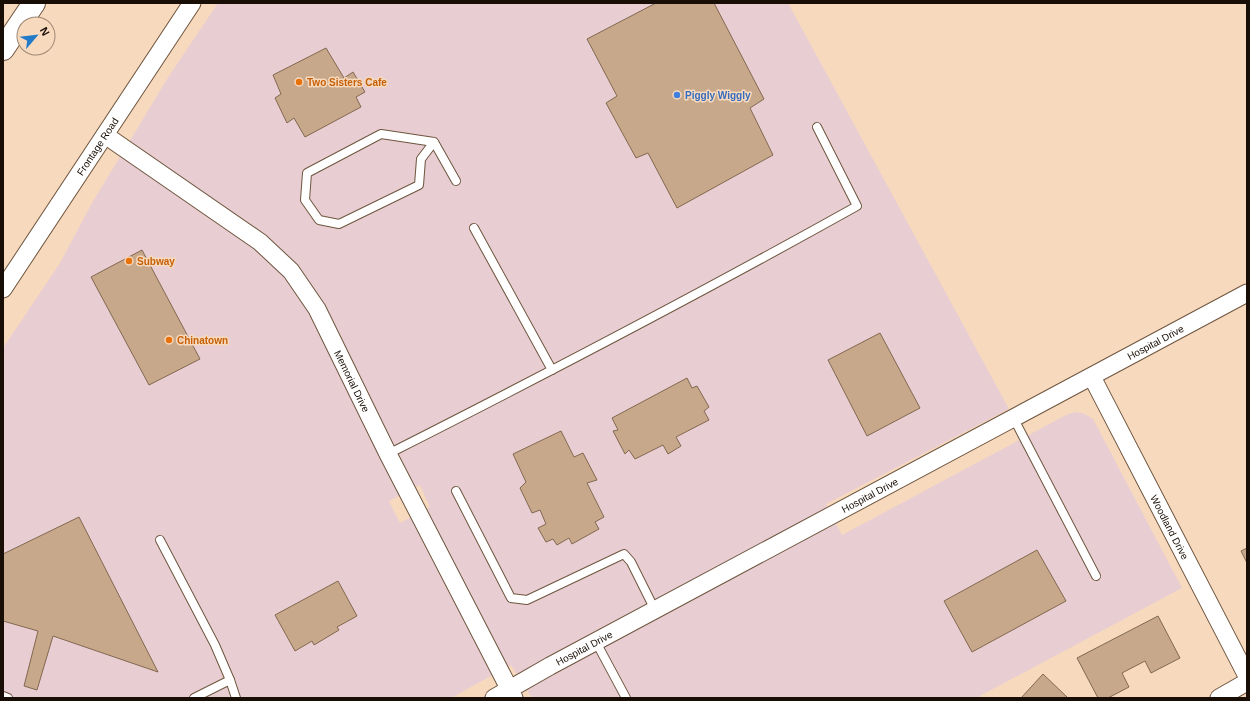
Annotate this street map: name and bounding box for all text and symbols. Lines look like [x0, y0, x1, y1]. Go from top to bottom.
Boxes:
north arrow [16, 16, 56, 56]
text: N [38, 25, 52, 38]
marker: Two Sisters Cafe [294, 77, 304, 87]
place label: Two Sisters Cafe [307, 77, 387, 88]
marker: Piggly Wiggly [672, 90, 682, 100]
place label: Piggly Wiggly [685, 90, 751, 101]
street label: Frontage Road [74, 115, 120, 177]
marker: Subway [124, 256, 134, 266]
place label: Subway [137, 256, 175, 267]
street label: Hospital Drive [1125, 322, 1186, 362]
marker: Chinatown [164, 335, 174, 345]
place label: Chinatown [177, 335, 228, 346]
street label: Memorial Drive [333, 348, 372, 414]
street label: Hospital Drive [840, 475, 900, 515]
street label: Woodland Drive [1149, 493, 1191, 561]
street label: Hospital Drive [554, 628, 614, 667]

